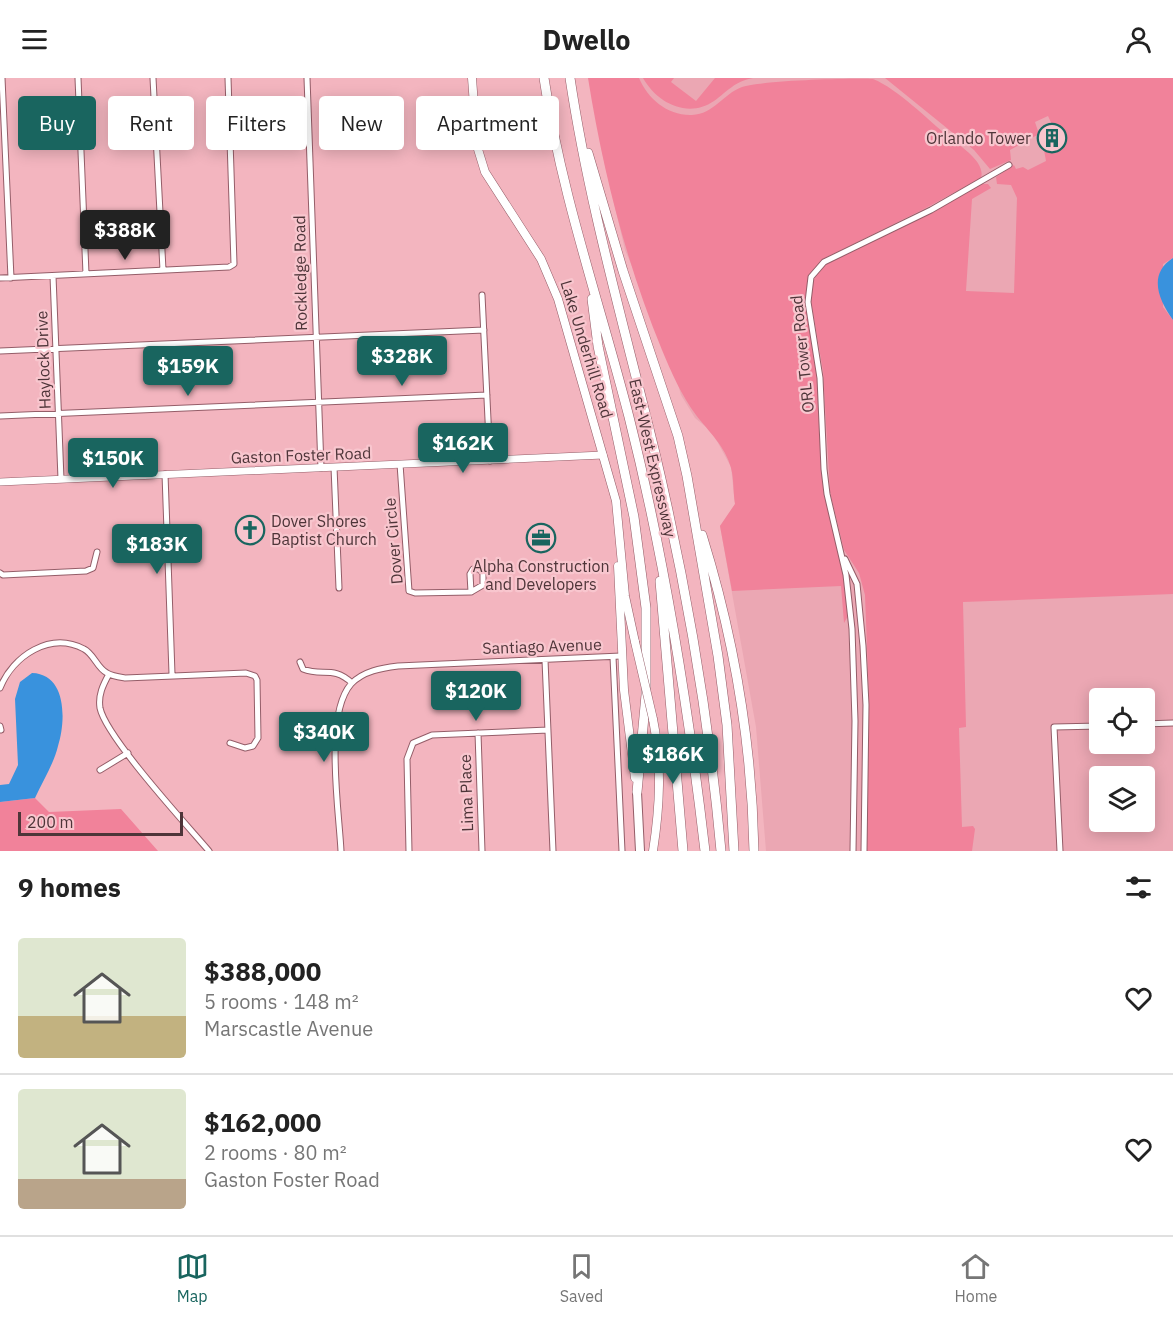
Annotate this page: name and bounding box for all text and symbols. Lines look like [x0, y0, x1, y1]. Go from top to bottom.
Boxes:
text: Dwello [543, 22, 630, 57]
icon: menu [18, 23, 51, 56]
icon: person [1122, 23, 1155, 56]
chip: Buy [18, 96, 96, 150]
chip: Rent [108, 96, 194, 150]
chip: Filters [206, 96, 307, 150]
chip: New [319, 96, 404, 150]
chip: Apartment [416, 96, 559, 150]
building icon: Orlando Tower [1036, 122, 1068, 154]
place label: Orlando Tower [926, 128, 1031, 148]
pin: $388K [83, 210, 167, 261]
street label: Rockledge Road [289, 215, 311, 331]
text: $388K [94, 216, 156, 243]
street label: Lake Underhill Road [556, 277, 618, 421]
street label: ORL Tower Road [786, 294, 818, 414]
street label: Haylock Drive [31, 310, 55, 410]
pin: $328K [360, 336, 444, 387]
text: $328K [371, 342, 433, 369]
pin: $159K [146, 346, 230, 397]
text: $159K [157, 352, 219, 379]
street label: East-West Expressway [625, 377, 681, 539]
pin: $162K [421, 423, 505, 474]
text: $162K [432, 429, 494, 456]
pin: $150K [71, 438, 155, 489]
street label: Gaston Foster Road [230, 443, 372, 467]
text: $150K [82, 444, 144, 471]
street label: Dover Circle [379, 497, 407, 585]
place label: Dover Shores Baptist Church [271, 511, 377, 549]
church icon: Dover Shores Baptist Church [234, 514, 266, 546]
office icon: Alpha Construction and Developers [525, 522, 557, 554]
pin: $183K [115, 524, 199, 575]
text: $183K [126, 530, 188, 557]
place label: Alpha Construction and Developers [472, 556, 610, 594]
street label: Santiago Avenue [482, 634, 602, 658]
pin: $120K [434, 671, 518, 722]
text: $120K [445, 677, 507, 704]
map controls [1089, 688, 1155, 832]
button: locate [1089, 688, 1155, 754]
pin: $340K [282, 712, 366, 763]
text: $340K [293, 718, 355, 745]
pin: $186K [631, 734, 715, 785]
text: $186K [642, 740, 704, 767]
street label: Lima Place [455, 754, 477, 832]
button: layers [1089, 766, 1155, 832]
scale bar [18, 809, 183, 836]
text: 200 m [27, 812, 74, 832]
text: 9 homes [18, 870, 121, 904]
icon: filters [1122, 871, 1155, 904]
text: $388,000 [204, 954, 321, 988]
icon: home [66, 962, 138, 1034]
icon: heart [1122, 982, 1155, 1015]
text: 5 rooms · 148 m² [204, 988, 359, 1015]
text: Marscastle Avenue [204, 1015, 373, 1042]
text: $162,000 [204, 1105, 321, 1139]
icon: home [66, 1113, 138, 1185]
icon: heart [1122, 1133, 1155, 1166]
text: 2 rooms · 80 m² [204, 1139, 347, 1166]
text: Gaston Foster Road [204, 1166, 380, 1193]
tab: Map [176, 1250, 209, 1306]
tab: Saved [560, 1250, 603, 1306]
tab: Home [954, 1250, 997, 1306]

